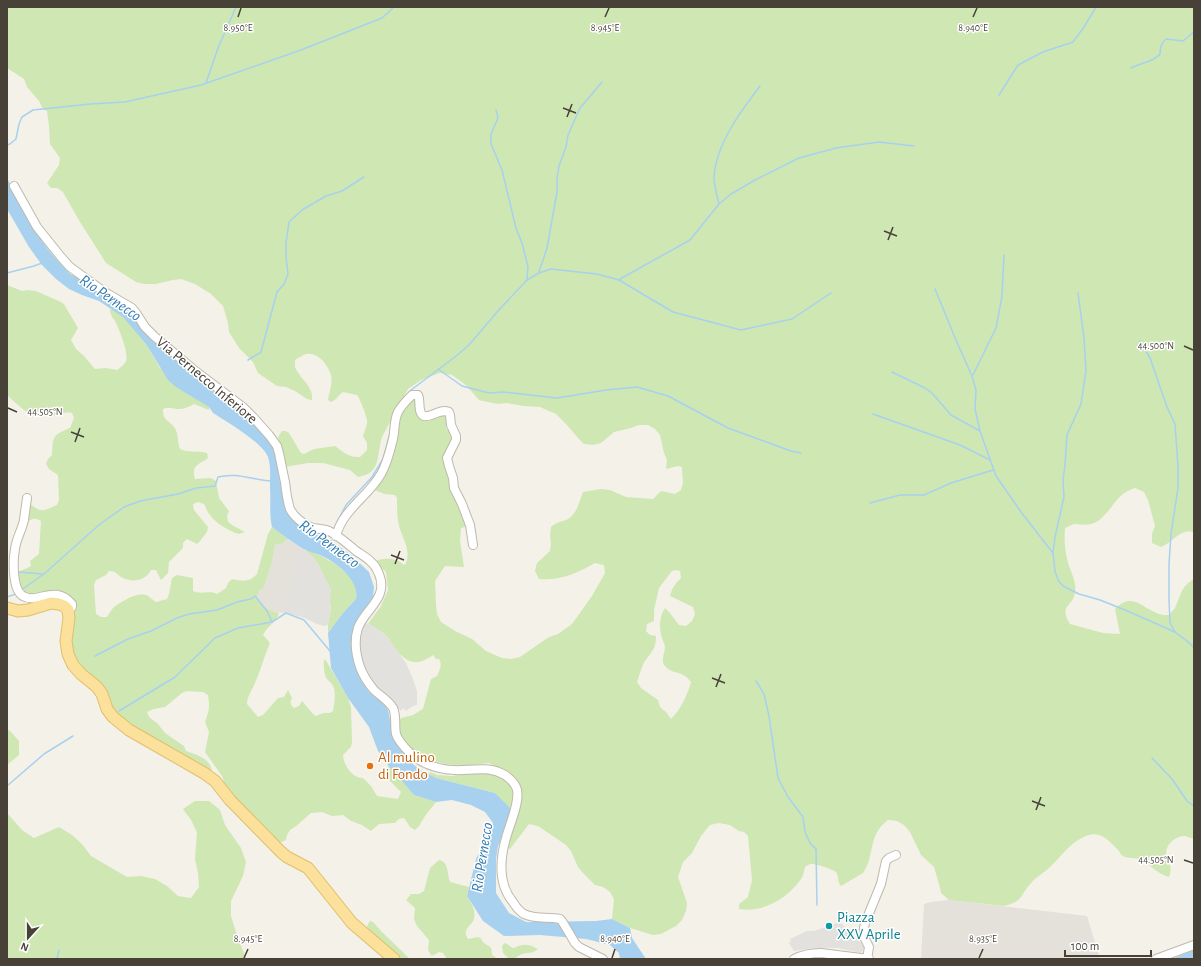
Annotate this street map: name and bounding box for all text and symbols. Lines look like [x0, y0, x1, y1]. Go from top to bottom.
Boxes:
text: 8.950°E [224, 23, 253, 33]
text: 8.945°E [591, 23, 619, 33]
text: 8.940°E [958, 23, 988, 33]
water label: Rio Pernecco [77, 272, 144, 324]
street label: Via Pernecco Inferiore [153, 334, 260, 427]
text: 44.500°N [1138, 341, 1174, 351]
text: 44.505°N [27, 407, 63, 417]
water label: Rio Pernecco [296, 517, 363, 571]
place label: Al mulino di Fondo [378, 750, 435, 782]
marker: Al mulino di Fondo [365, 761, 375, 771]
water label: Rio Pernecco [469, 821, 495, 893]
text: 44.505°N [1138, 855, 1174, 865]
place label: Piazza XXV Aprile [837, 910, 901, 942]
north arrow [8, 918, 48, 958]
marker: Piazza XXV Aprile [824, 921, 834, 931]
scale bar [1065, 932, 1151, 958]
text: 8.945°E [234, 934, 262, 944]
text: 8.940°E [600, 934, 630, 944]
text: 8.935°E [969, 934, 997, 944]
text: N [19, 940, 30, 953]
text: 100 m [1071, 940, 1099, 952]

